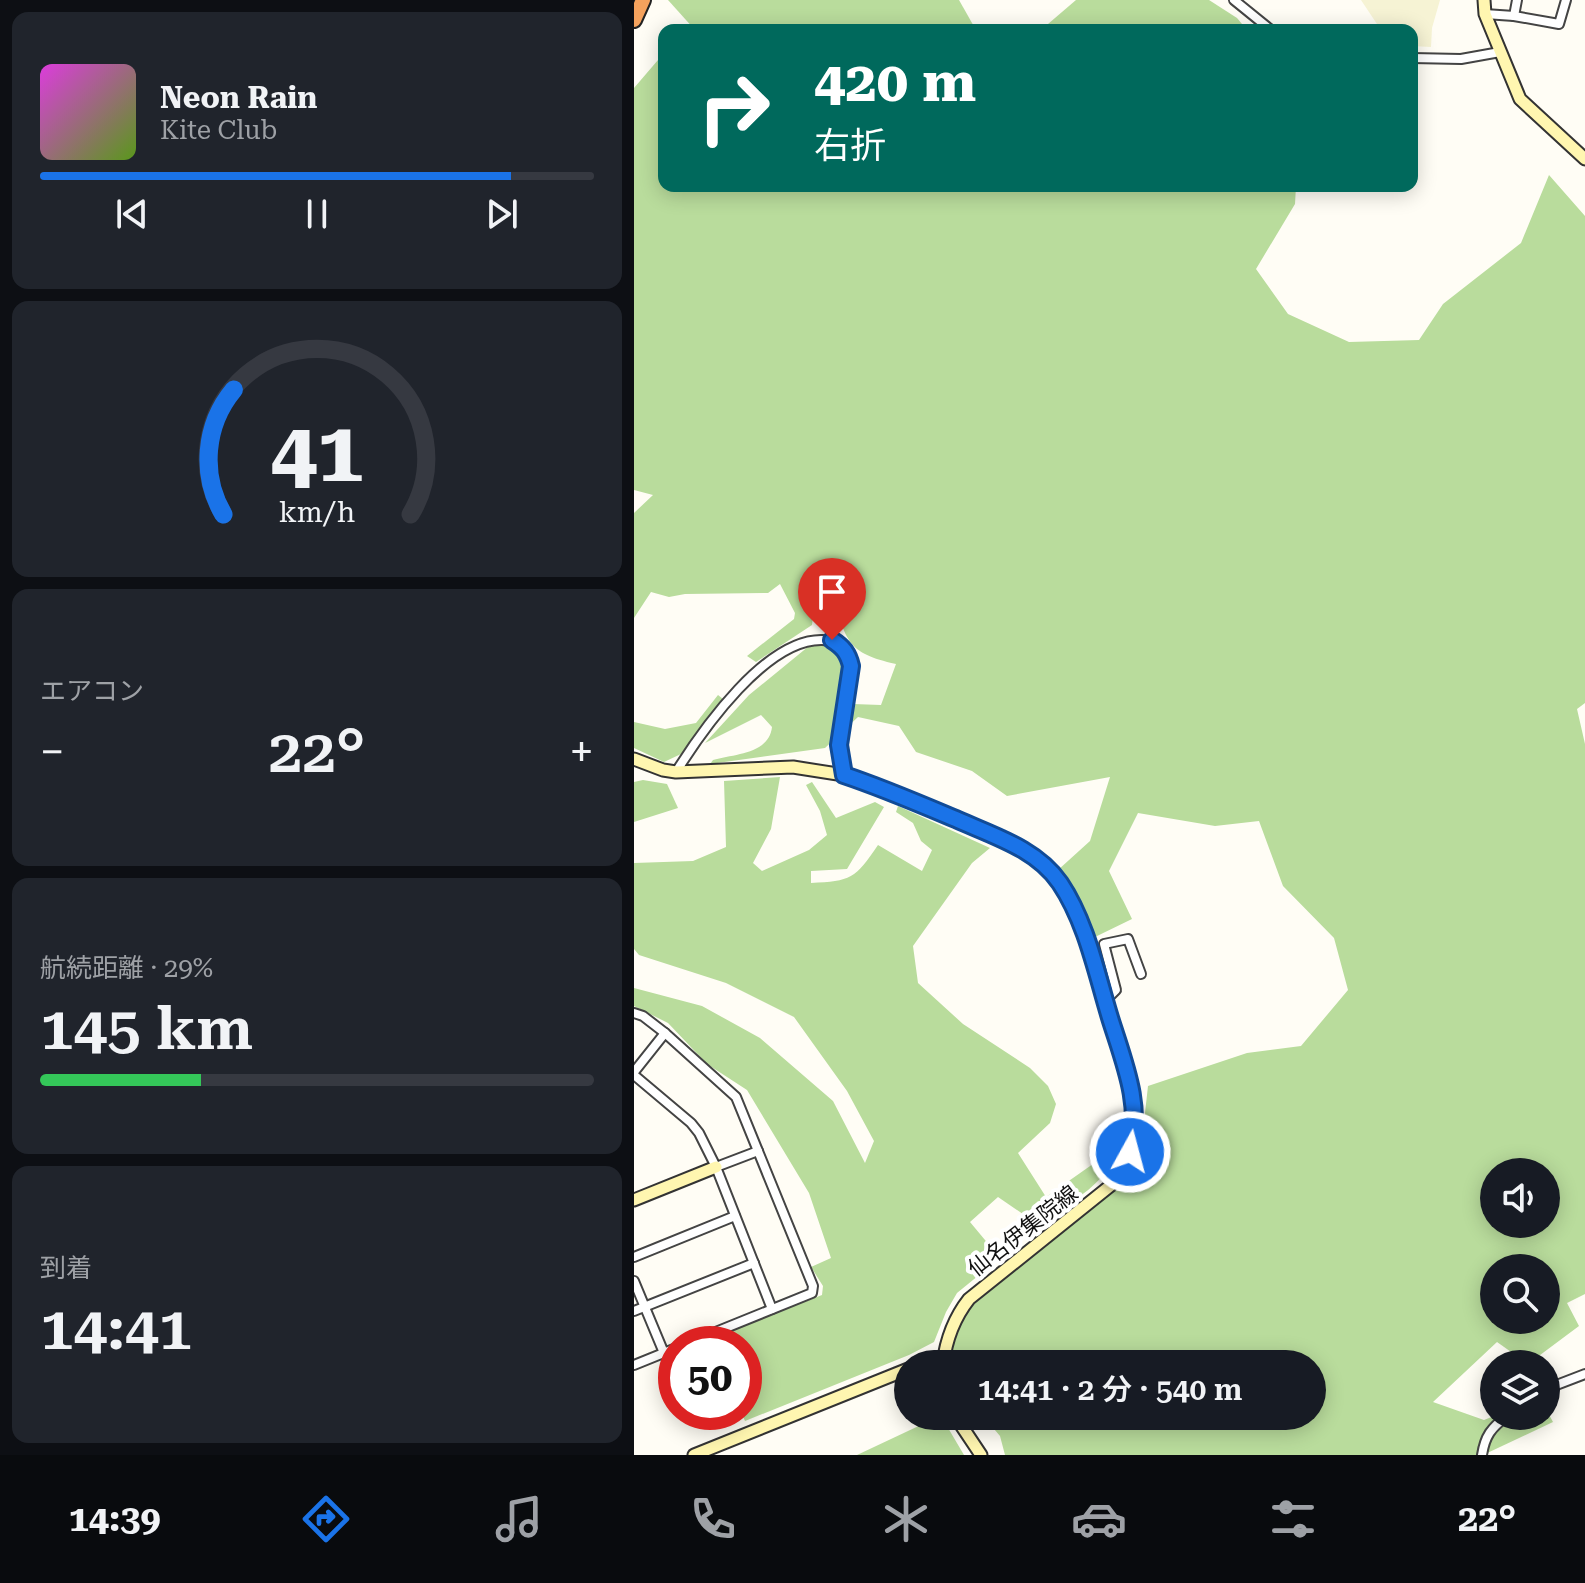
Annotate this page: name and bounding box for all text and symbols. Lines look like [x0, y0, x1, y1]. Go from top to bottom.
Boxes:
text: 420 m [814, 49, 976, 115]
icon: right [682, 56, 786, 160]
text: Neon Rain [160, 80, 317, 115]
text: Kite Club [160, 115, 277, 145]
text: 右折 [814, 125, 886, 167]
icon: previous [110, 192, 154, 236]
icon: pause [295, 192, 339, 236]
icon: next [480, 192, 524, 236]
text: 41 [270, 403, 364, 500]
text: km/h [279, 495, 355, 529]
pin [798, 558, 866, 640]
icon: arrive [810, 570, 854, 614]
text: エアコン [40, 676, 144, 706]
text: 22° [269, 716, 365, 787]
text: − [40, 726, 65, 778]
text: + [569, 726, 594, 778]
text: 航続距離 · 29% [40, 953, 213, 983]
text: 145 km [40, 993, 253, 1064]
position arrow [1088, 1110, 1172, 1194]
map controls [1480, 1158, 1560, 1430]
button: sound [1480, 1158, 1560, 1238]
street label: 仙名伊集院線 [963, 1181, 1083, 1281]
text: 到着 [40, 1253, 92, 1283]
button: search [1480, 1254, 1560, 1334]
text: 14:41 [40, 1293, 192, 1364]
speed limit sign: 50 [658, 1326, 762, 1430]
button: layers [1480, 1350, 1560, 1430]
text: 14:41 · 2 分 · 540 m [978, 1372, 1242, 1407]
icon: directions [298, 1491, 354, 1547]
icon: music [491, 1491, 547, 1547]
icon: phone [685, 1491, 741, 1547]
icon: climate [878, 1491, 934, 1547]
icon: car [1071, 1491, 1127, 1547]
icon: filters [1265, 1491, 1321, 1547]
text: 14:39 [69, 1498, 161, 1540]
text: 22° [1458, 1498, 1516, 1540]

